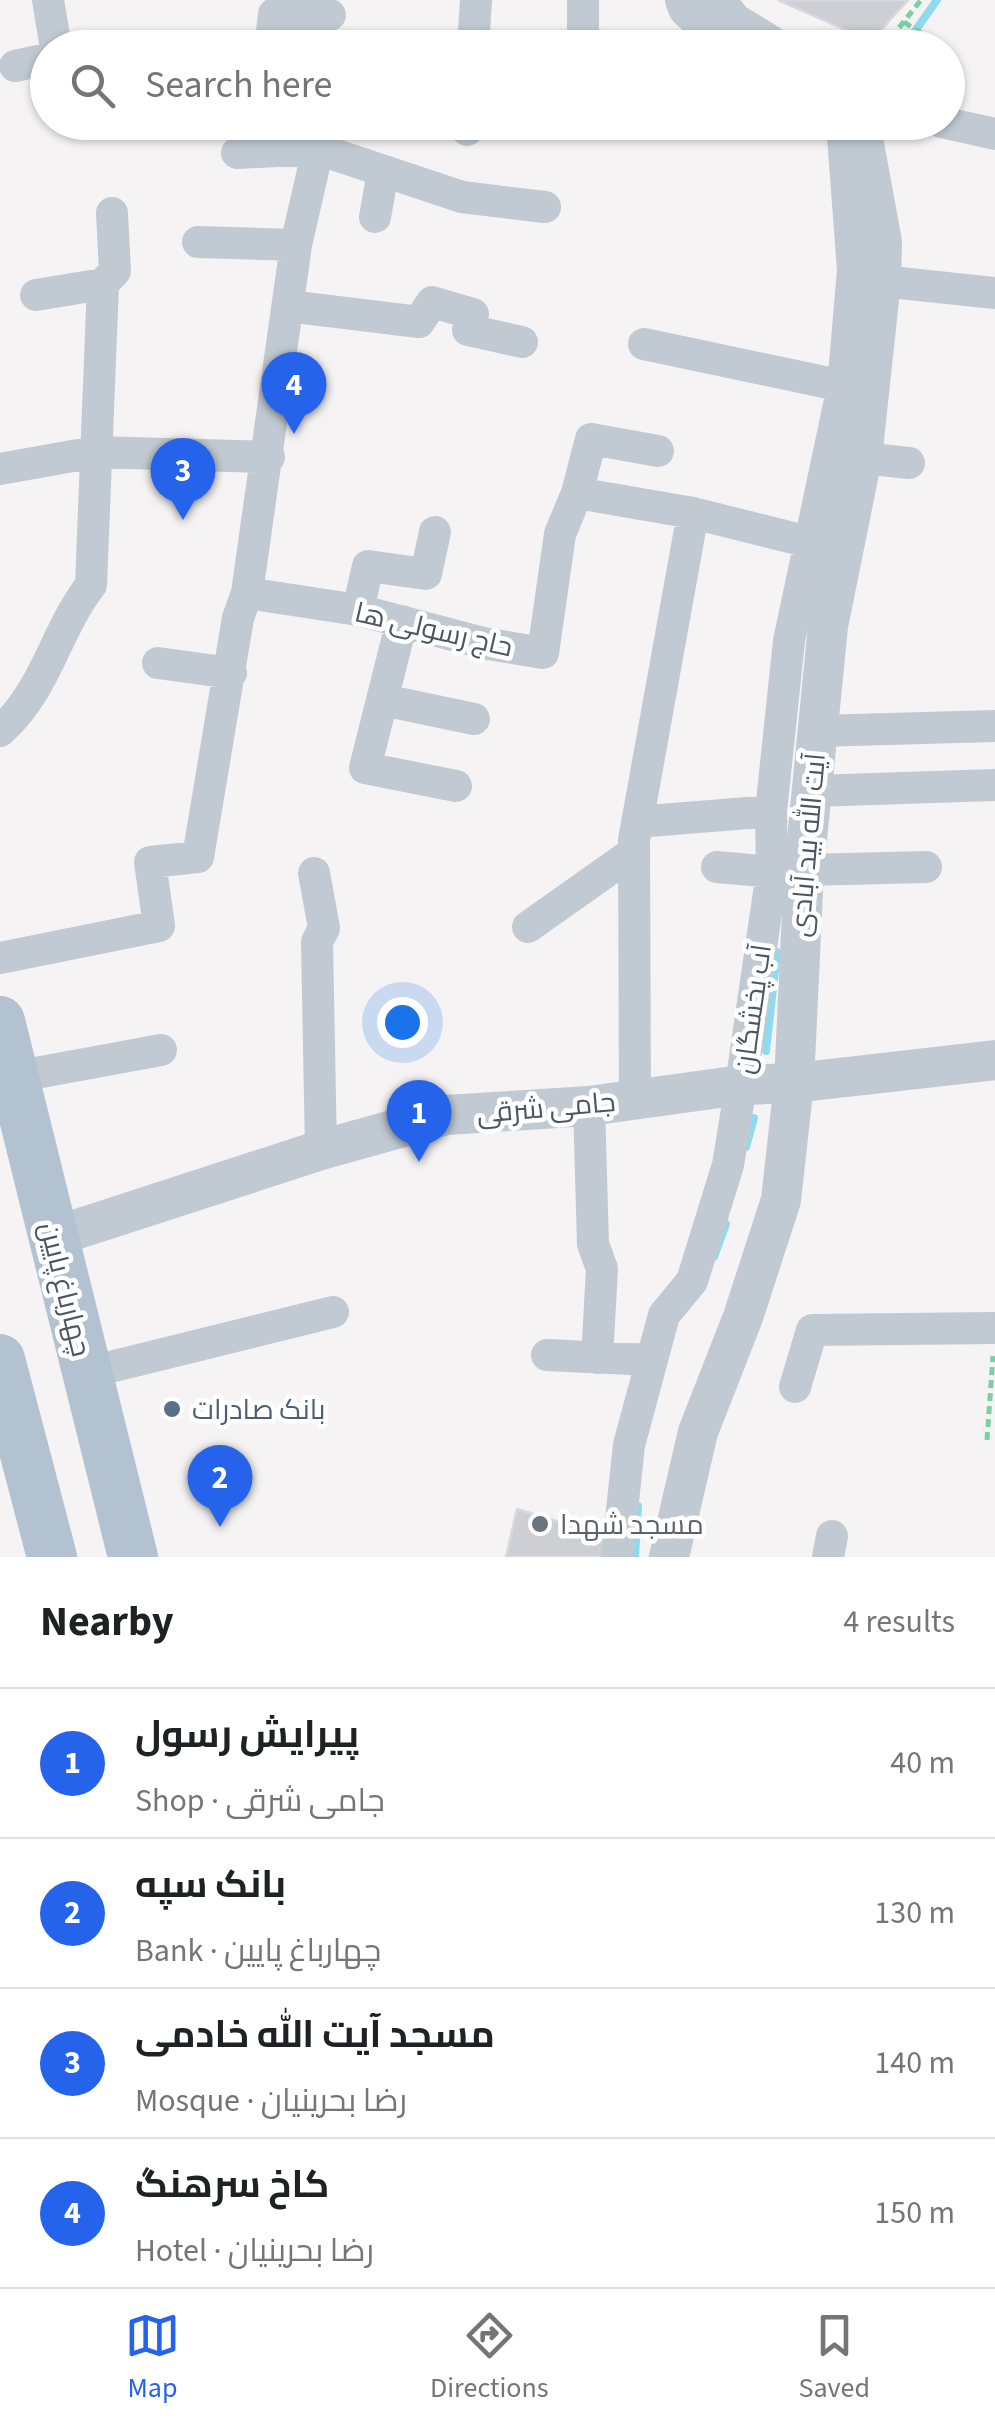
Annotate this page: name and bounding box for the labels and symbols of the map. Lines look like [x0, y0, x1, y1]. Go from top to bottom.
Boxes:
pin: 4 [262, 352, 326, 434]
pin: 3 [150, 438, 216, 520]
street label: حاج رسولی ها [351, 592, 517, 668]
street label: آیت الله بید آبادی [780, 751, 836, 939]
street label: آب پخشگان [724, 941, 782, 1077]
your location [377, 997, 428, 1048]
pin: 1 [386, 1080, 452, 1162]
street label: جامی شرقی [475, 1082, 617, 1134]
street label: چهارباغ پایین [29, 1218, 101, 1361]
place label: بانک صادرات [192, 1390, 325, 1430]
marker: بانک صادرات [161, 1398, 183, 1420]
pin: 2 [188, 1444, 252, 1527]
place label: مسجد شهدا [560, 1505, 704, 1545]
marker: مسجد شهدا [529, 1513, 551, 1535]

